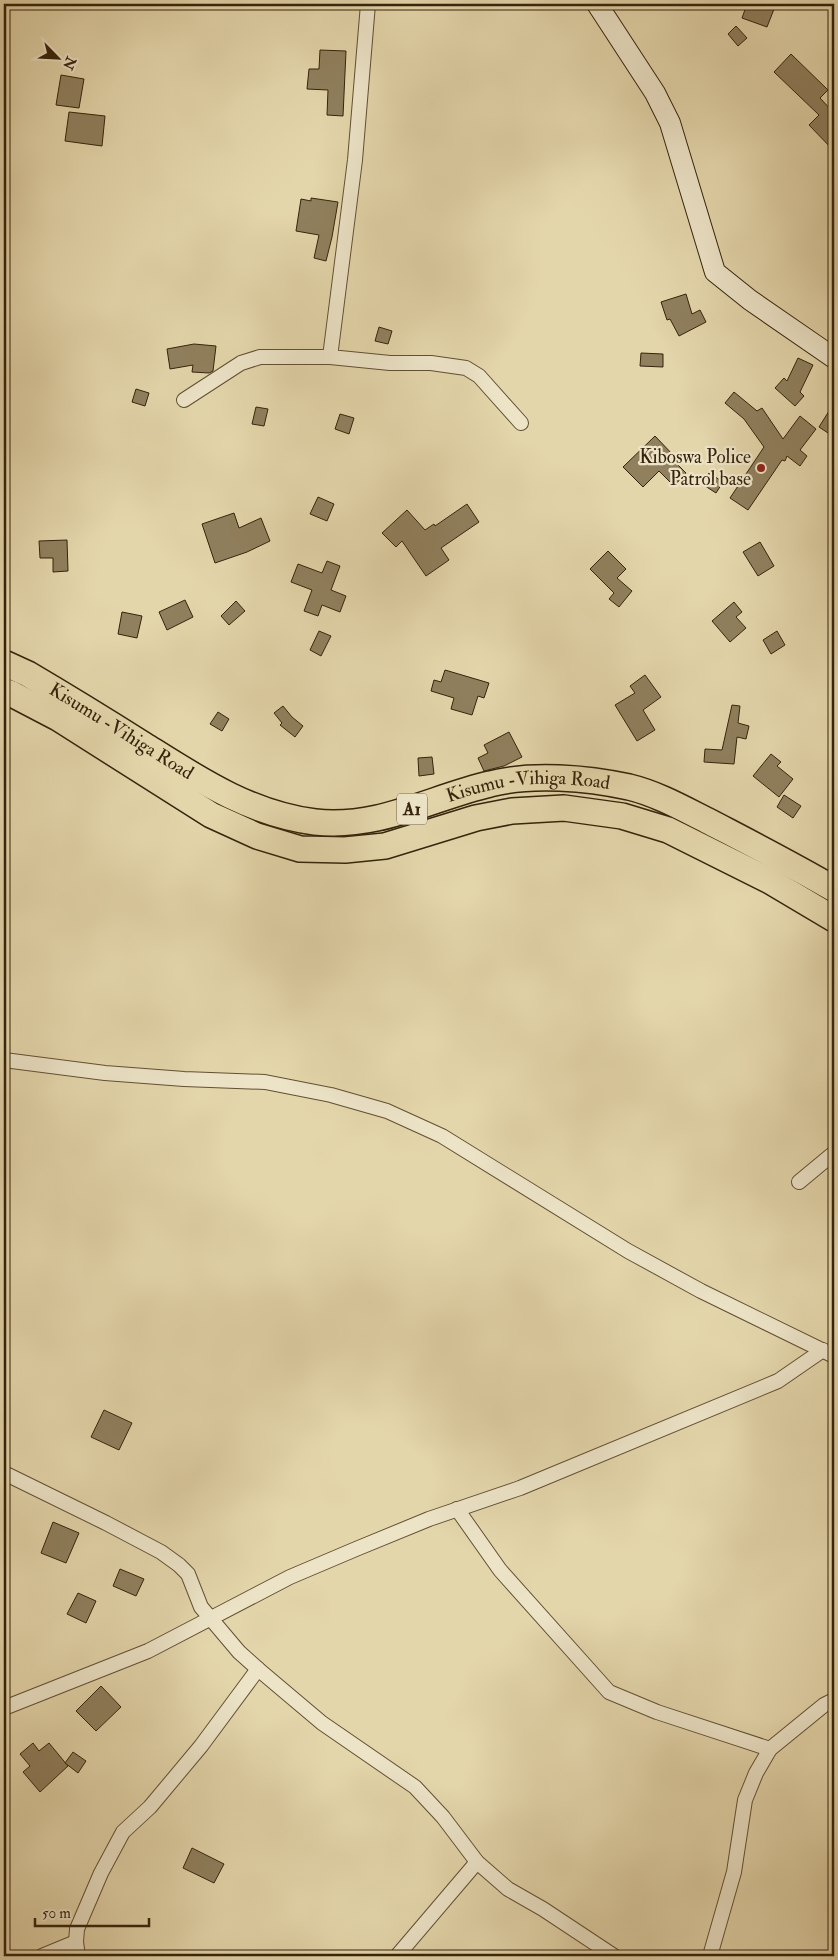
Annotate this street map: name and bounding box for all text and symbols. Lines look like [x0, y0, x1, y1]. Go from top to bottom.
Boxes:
north arrow [32, 32, 82, 82]
text: N [59, 53, 80, 73]
place label: Kiboswa Police Patrol base [639, 445, 751, 491]
marker: Kiboswa Police Patrol base [755, 462, 767, 474]
street label: Kisumu -Vihiga Road [45, 677, 199, 785]
street label: Kisumu -Vihiga Road [443, 766, 612, 808]
road number: A1 [397, 794, 427, 824]
scale bar [35, 1895, 149, 1927]
text: 50 m [42, 1904, 71, 1923]

